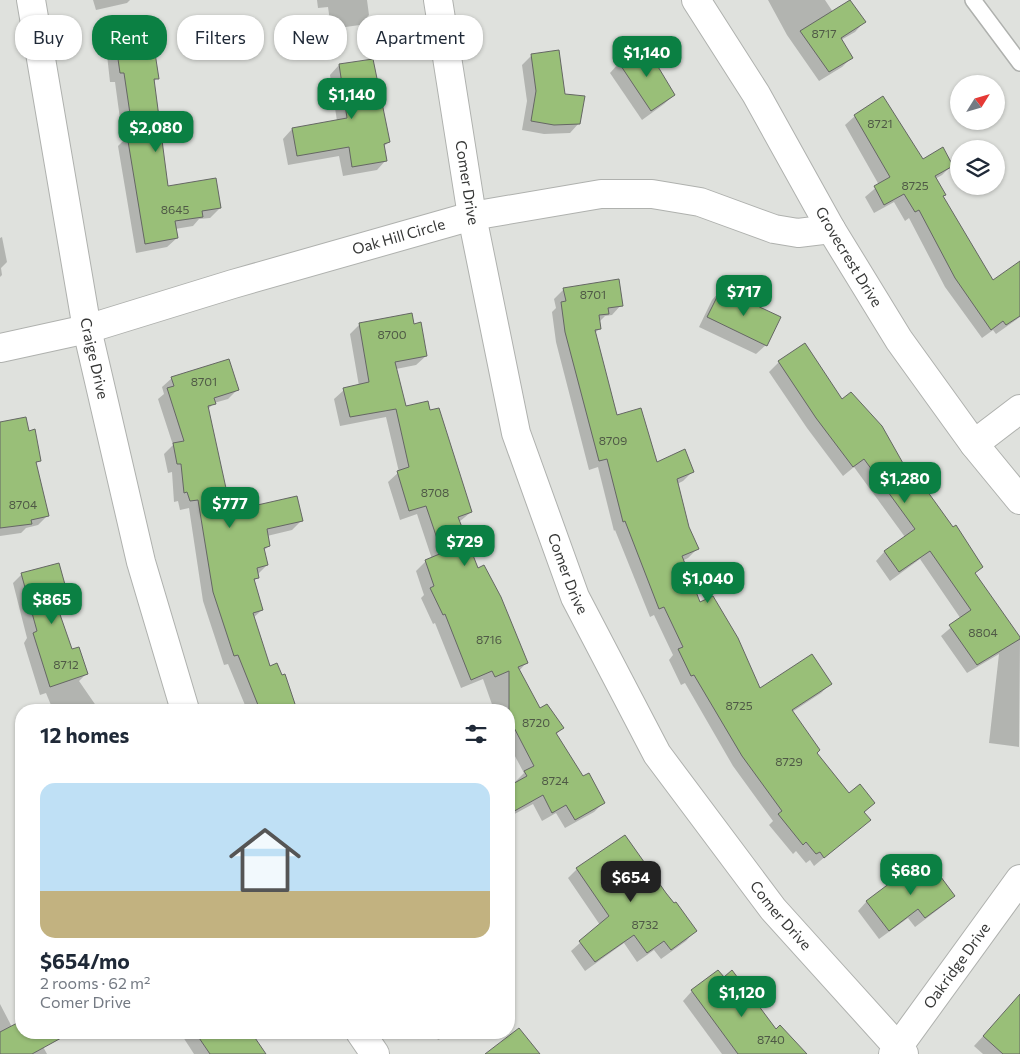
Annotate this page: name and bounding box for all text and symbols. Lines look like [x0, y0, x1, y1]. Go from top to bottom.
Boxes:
chip: Buy [15, 15, 82, 60]
chip: Rent [92, 15, 167, 60]
chip: Filters [177, 15, 264, 60]
chip: New [274, 15, 347, 60]
chip: Apartment [357, 15, 483, 60]
house number: 8717 [811, 26, 837, 40]
pin: $1,140 [606, 36, 688, 78]
text: $1,140 [624, 42, 670, 61]
north arrow [950, 75, 1005, 130]
map controls [950, 75, 1005, 195]
pin: $1,140 [311, 78, 393, 120]
text: $1,140 [329, 84, 375, 103]
pin: $2,080 [115, 110, 197, 153]
house number: 8721 [867, 116, 893, 130]
text: $2,080 [129, 117, 183, 136]
street label: Comer Drive [452, 139, 484, 227]
button: layers [950, 140, 1005, 195]
house number: 8725 [901, 178, 929, 192]
house number: 8645 [161, 202, 189, 216]
street label: Grovecrest Drive [812, 203, 887, 310]
street label: Oak Hill Circle [350, 214, 447, 258]
pin: $717 [714, 274, 774, 317]
text: $717 [727, 281, 761, 300]
house number: 8701 [580, 287, 606, 301]
street label: Craige Drive [77, 316, 113, 401]
house number: 8700 [377, 327, 407, 341]
house number: 8701 [191, 374, 217, 388]
house number: 8709 [599, 433, 627, 447]
pin: $1,280 [864, 462, 946, 504]
text: $1,280 [880, 468, 930, 487]
house number: 8708 [421, 485, 449, 499]
pin: $777 [200, 486, 260, 529]
text: $777 [212, 493, 248, 512]
house number: 8704 [9, 497, 37, 511]
pin: $729 [435, 524, 495, 567]
street label: Comer Drive [545, 530, 592, 617]
text: $729 [447, 531, 483, 550]
pin: $1,040 [667, 562, 749, 604]
text: $1,040 [682, 568, 734, 587]
pin: $865 [22, 582, 82, 625]
text: $865 [33, 589, 71, 608]
house number: 8804 [968, 625, 998, 639]
house number: 8716 [476, 632, 502, 646]
house number: 8712 [53, 657, 79, 671]
house number: 8725 [725, 698, 753, 712]
house number: 8720 [522, 715, 550, 729]
icon: filters [462, 720, 490, 748]
text: 12 homes [40, 722, 129, 747]
house number: 8729 [775, 754, 803, 768]
house number: 8724 [541, 773, 569, 787]
icon: home [220, 815, 310, 905]
pin: $680 [881, 854, 941, 896]
pin: $654 [601, 860, 661, 903]
text: $680 [891, 860, 931, 879]
text: $654 [612, 867, 650, 886]
street label: Comer Drive [747, 877, 816, 953]
house number: 8732 [631, 917, 659, 931]
street label: Oakridge Drive [919, 919, 993, 1012]
text: $654/mo [40, 948, 130, 973]
text: 2 rooms · 62 m² [40, 973, 150, 992]
pin: $1,120 [701, 976, 783, 1018]
text: $1,120 [719, 982, 765, 1001]
text: Comer Drive [40, 992, 131, 1011]
house number: 8740 [757, 1032, 785, 1046]

